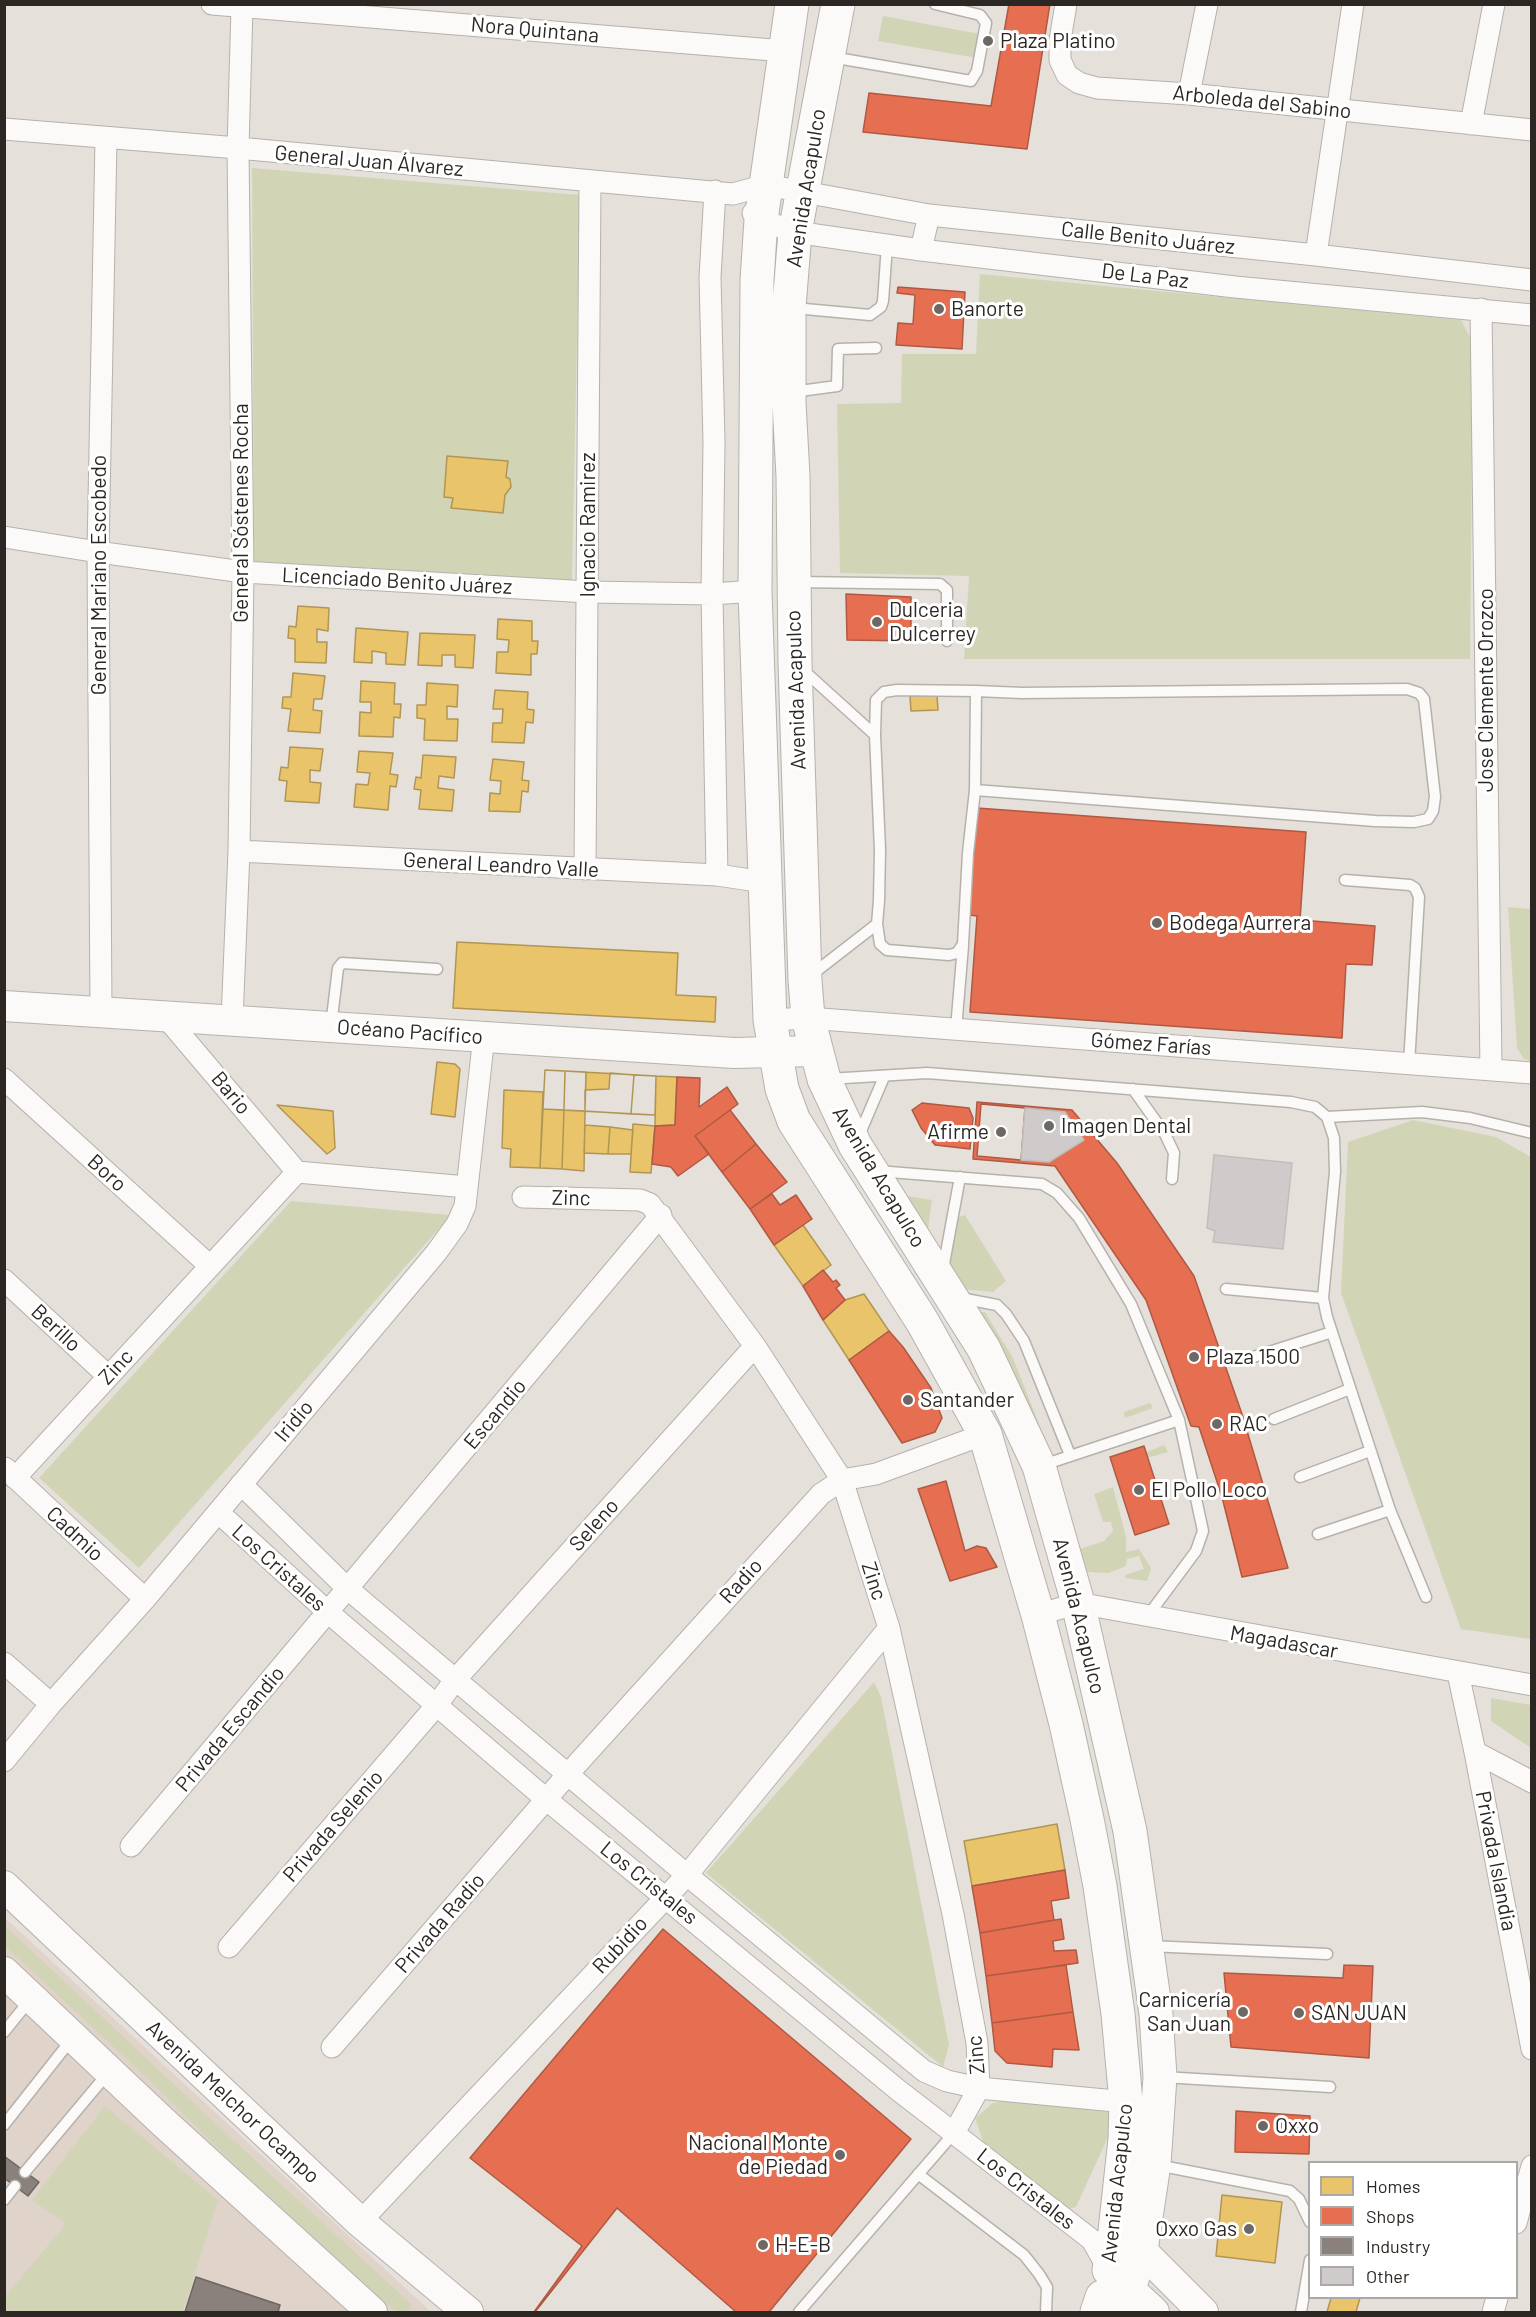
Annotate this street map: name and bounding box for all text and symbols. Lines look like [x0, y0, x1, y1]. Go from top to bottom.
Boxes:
street label: Nora Quintana [470, 12, 600, 48]
place label: Plaza Platino [1000, 28, 1116, 54]
marker: Plaza Platino [981, 34, 995, 48]
street label: Arboleda del Sabino [1171, 80, 1353, 124]
street label: Avenida Acapulco [781, 107, 831, 269]
street label: General Juan Álvarez [274, 140, 464, 182]
street label: Calle Benito Juárez [1060, 216, 1236, 260]
street label: De La Paz [1100, 258, 1190, 294]
place label: Banorte [951, 296, 1024, 322]
marker: Banorte [932, 302, 946, 316]
street label: General Sóstenes Rocha [228, 403, 254, 623]
street label: Ignacio Ramirez [575, 452, 601, 598]
street label: General Mariano Escobedo [86, 455, 112, 695]
street label: Licenciado Benito Juárez [281, 562, 513, 600]
street label: Jose Clemente Orozco [1473, 588, 1499, 792]
place label: Dulceria Dulcerrey [889, 597, 976, 647]
street label: Avenida Acapulco [781, 610, 811, 770]
marker: Dulceria Dulcerrey [870, 615, 884, 629]
street label: General Leandro Valle [402, 847, 600, 883]
place label: Bodega Aurrera [1169, 910, 1311, 936]
marker: Bodega Aurrera [1150, 916, 1164, 930]
street label: Océano Pacífico [336, 1014, 484, 1050]
street label: Gómez Farías [1090, 1027, 1212, 1061]
street label: Bario [206, 1066, 256, 1120]
street label: Avenida Acapulco [827, 1102, 931, 1252]
place label: Imagen Dental [1061, 1113, 1191, 1139]
place label: Afirme [927, 1119, 989, 1145]
marker: Imagen Dental [1042, 1119, 1056, 1133]
marker: Afirme [994, 1125, 1008, 1139]
street label: Boro [82, 1149, 132, 1197]
street label: Zinc [551, 1185, 591, 1211]
street label: Berillo [26, 1299, 86, 1357]
street label: Zinc [93, 1344, 139, 1390]
place label: Plaza 1500 [1206, 1344, 1300, 1370]
marker: Plaza 1500 [1187, 1350, 1201, 1364]
street label: Escandio [458, 1374, 532, 1454]
place label: Santander [920, 1387, 1014, 1413]
marker: Santander [901, 1393, 915, 1407]
street label: Iridio [269, 1395, 319, 1447]
place label: RAC [1229, 1411, 1268, 1437]
marker: RAC [1210, 1417, 1224, 1431]
place label: El Pollo Loco [1151, 1477, 1267, 1503]
marker: El Pollo Loco [1132, 1483, 1146, 1497]
street label: Seleno [564, 1493, 624, 1557]
street label: Cadmio [41, 1501, 109, 1567]
street label: Los Cristales [227, 1519, 331, 1617]
street label: Avenida Acapulco [1047, 1535, 1111, 1697]
street label: Radio [714, 1553, 768, 1609]
street label: Zinc [856, 1559, 892, 1603]
street label: Magadascar [1228, 1620, 1340, 1664]
street label: Privada Escandio [170, 1661, 290, 1797]
street label: Privada Selenio [278, 1765, 388, 1887]
street label: Privada Islandia [1470, 1789, 1522, 1933]
street label: Los Cristales [595, 1836, 703, 1930]
street label: Privada Radio [390, 1868, 490, 1978]
street label: Rubidio [587, 1911, 653, 1979]
place label: Carnicería San Juan [1138, 1987, 1231, 2037]
place label: SAN JUAN [1311, 2000, 1407, 2026]
marker: Carnicería San Juan [1236, 2005, 1250, 2019]
marker: SAN JUAN [1292, 2006, 1306, 2020]
street label: Avenida Melchor Ocampo [141, 2015, 325, 2189]
street label: Zinc [962, 2034, 990, 2076]
street label: Avenida Acapulco [1096, 2102, 1138, 2264]
place label: Oxxo [1275, 2113, 1319, 2139]
marker: Oxxo [1256, 2119, 1270, 2133]
place label: Nacional Monte de Piedad [688, 2130, 828, 2180]
street label: Los Cristales [972, 2143, 1080, 2235]
marker: Nacional Monte de Piedad [833, 2148, 847, 2162]
legend [1308, 2161, 1518, 2299]
text: Homes [1366, 2175, 1420, 2197]
text: Shops [1366, 2205, 1415, 2227]
place label: Oxxo Gas [1155, 2216, 1237, 2242]
marker: Oxxo Gas [1242, 2222, 1256, 2236]
place label: H-E-B [775, 2232, 831, 2258]
text: Industry [1366, 2235, 1430, 2257]
marker: H-E-B [756, 2238, 770, 2252]
text: Other [1366, 2265, 1409, 2287]

